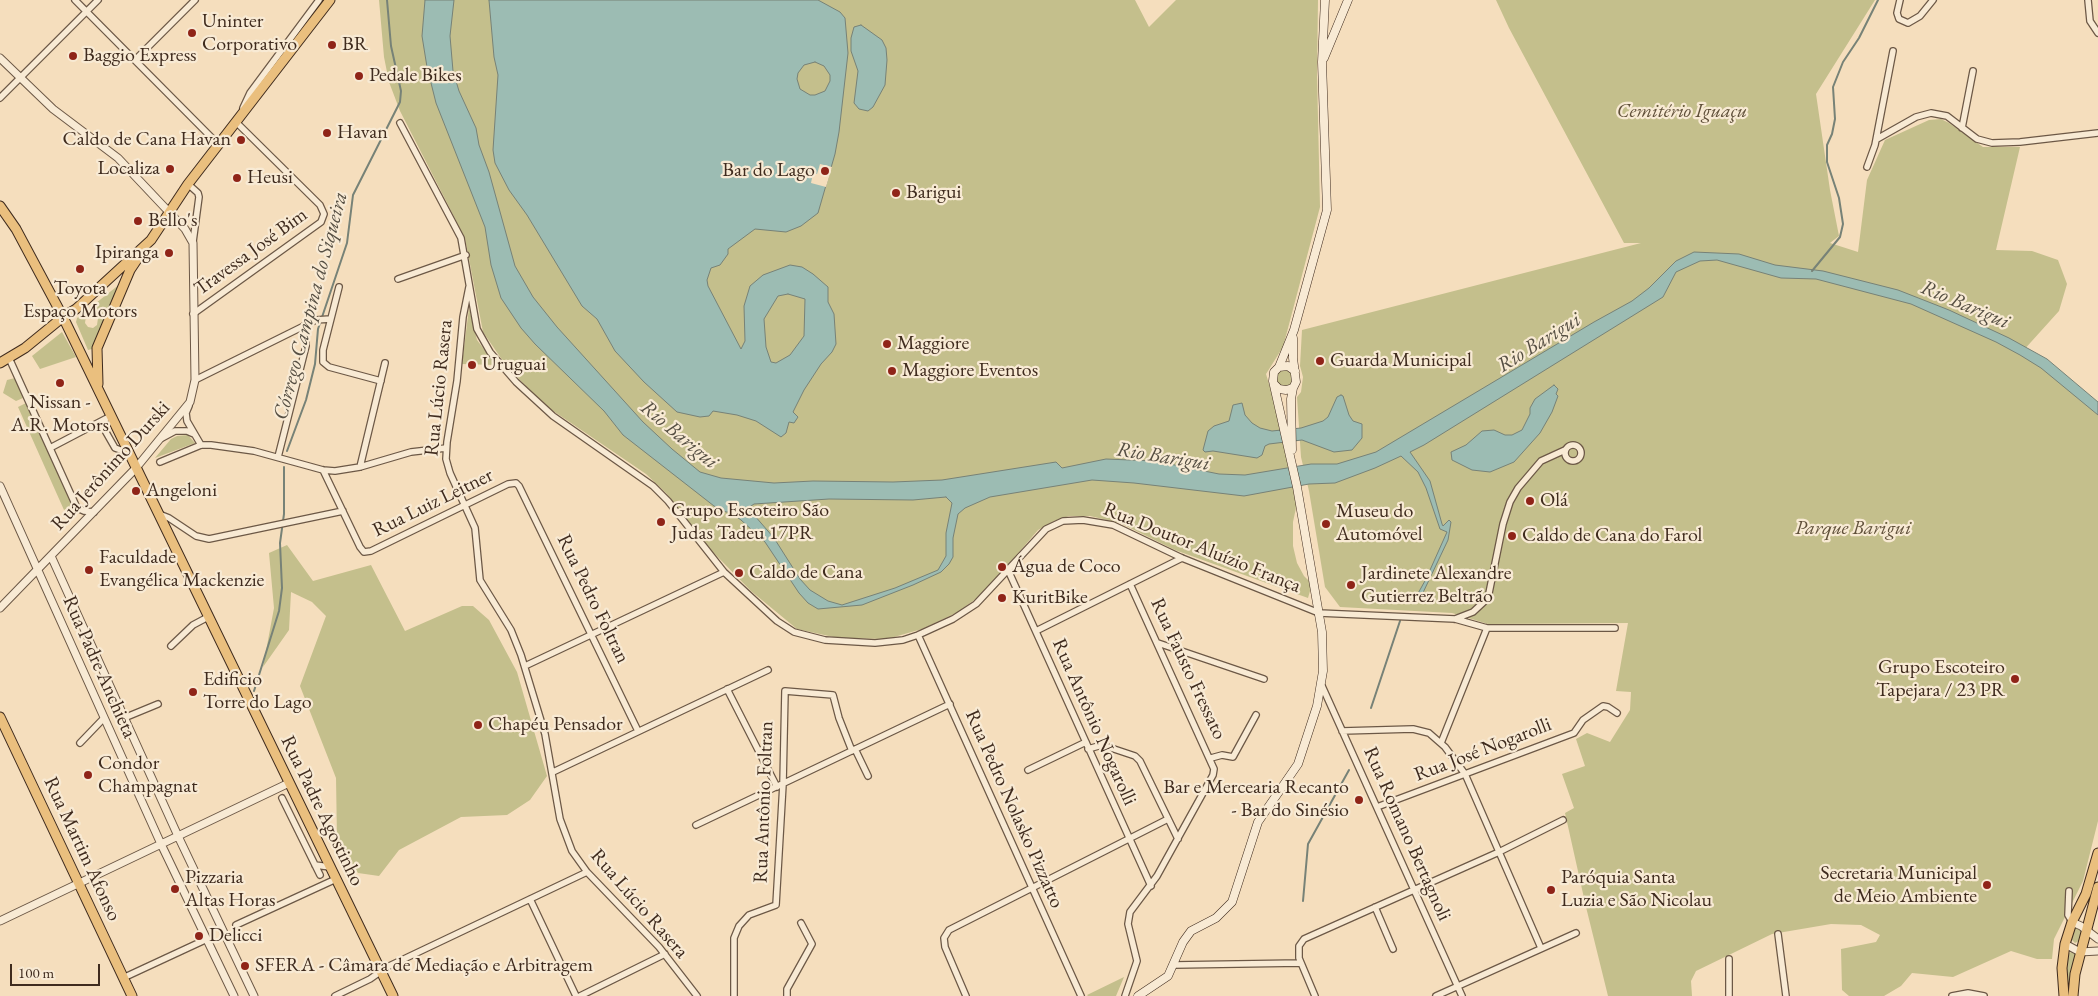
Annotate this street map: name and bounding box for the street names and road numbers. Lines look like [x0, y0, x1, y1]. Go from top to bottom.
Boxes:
street label: Travessa José Bim [190, 203, 312, 301]
street label: Rua Lúcio Rasera [420, 319, 458, 457]
street label: Rua Jerônimo Durski [47, 396, 175, 536]
street label: Rua Luiz Leitner [369, 463, 497, 543]
street label: Rua Doutor Aluízio França [1100, 497, 1304, 599]
street label: Rua Pedro Foltran [551, 531, 635, 667]
street label: Rua Padre Anchieta [57, 592, 141, 742]
street label: Rua Fausto Fressato [1145, 594, 1231, 744]
street label: Rua Antônio Nogarolli [1046, 635, 1142, 809]
street label: Rua Pedro Nolasko Pizzatto [959, 706, 1069, 912]
street label: Rua José Nogarolli [1411, 713, 1555, 787]
street label: Rua Antônio Foltran [749, 721, 779, 883]
street label: Rua Padre Agostinho [275, 732, 369, 890]
street label: Rua Romano Bertagnoli [1358, 743, 1456, 925]
street label: Rua Martim Afonso [38, 773, 126, 925]
street label: Rua Lúcio Rasera [585, 844, 693, 964]

